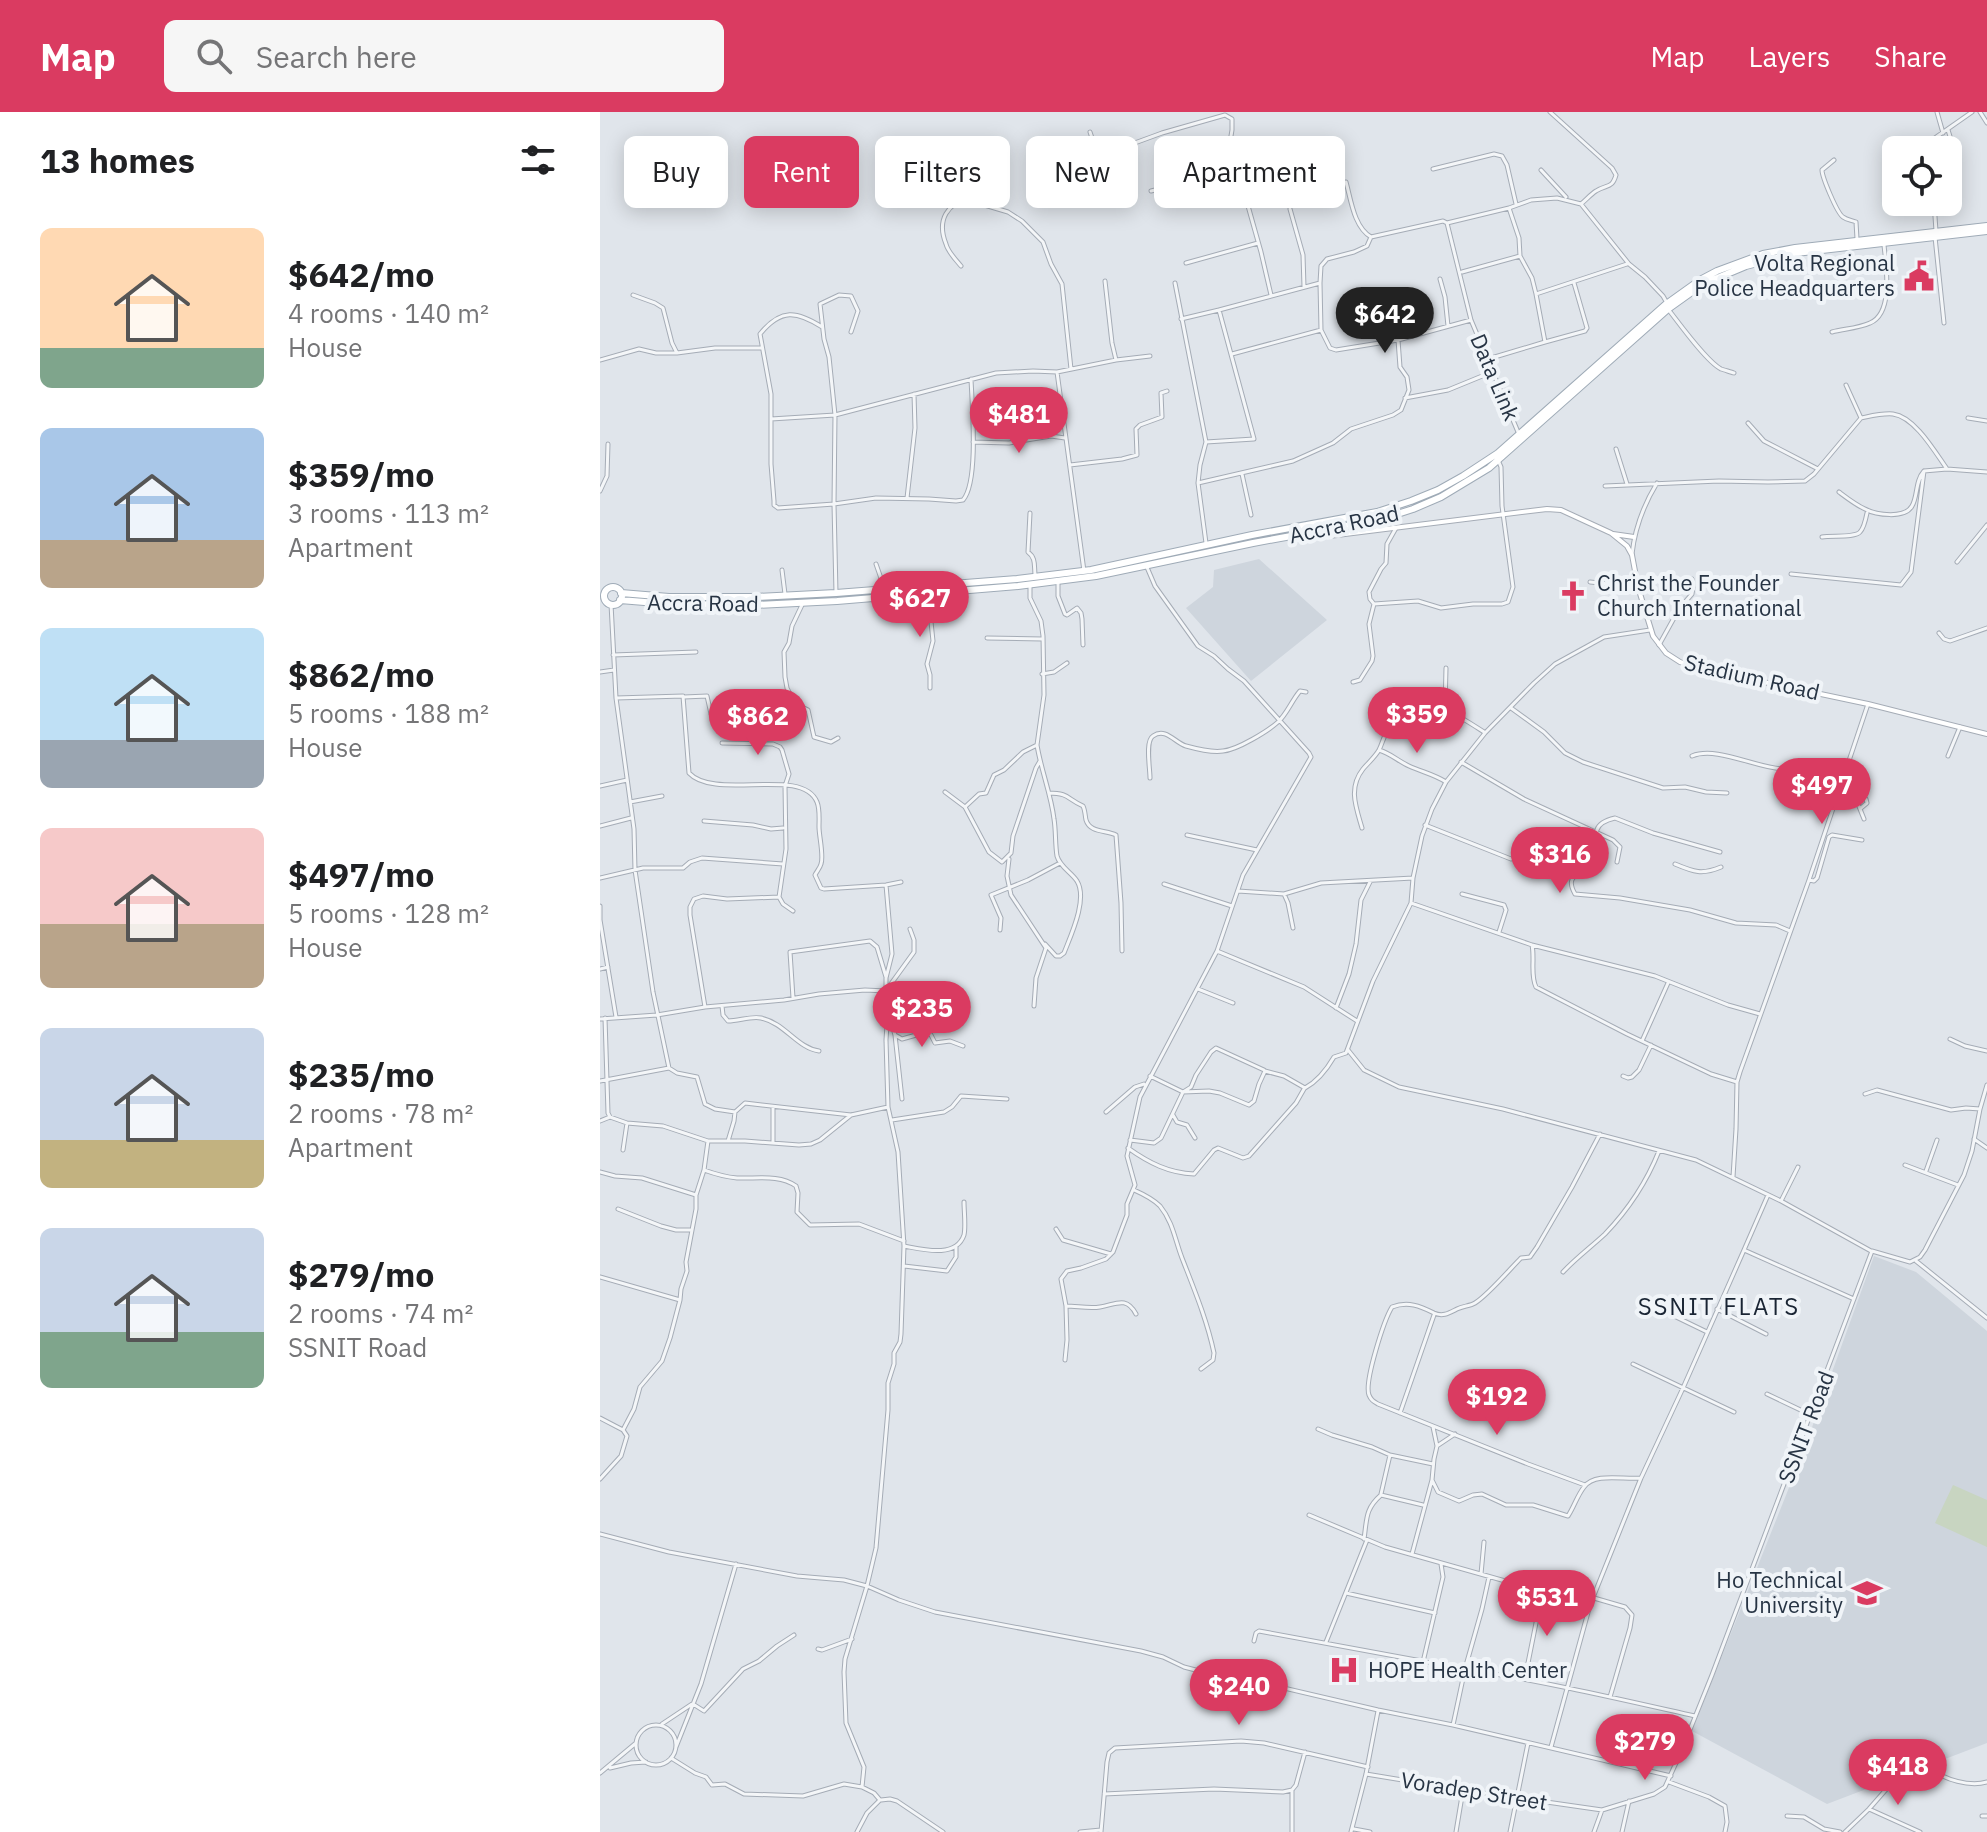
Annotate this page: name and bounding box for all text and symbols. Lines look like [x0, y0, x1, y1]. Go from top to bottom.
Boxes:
search box [164, 20, 724, 92]
text: Map [40, 32, 116, 81]
icon: search [192, 34, 236, 78]
text: Search here [256, 37, 417, 76]
text: Map [1650, 38, 1704, 75]
text: Layers [1748, 38, 1830, 75]
text: Share [1874, 38, 1947, 75]
chip: Buy [624, 136, 728, 208]
chip: Rent [744, 136, 859, 208]
chip: Filters [875, 136, 1010, 208]
chip: New [1026, 136, 1138, 208]
chip: Apartment [1154, 136, 1345, 208]
map controls [1882, 136, 1962, 216]
button: locate [1882, 136, 1962, 216]
text: 13 homes [40, 138, 195, 182]
icon: filters [516, 138, 560, 182]
place label: Volta Regional Police Headquarters [1694, 248, 1895, 302]
text: $642/mo [288, 252, 435, 296]
public building icon: Volta Regional Police Headquarters [1902, 259, 1936, 293]
icon: home [104, 260, 200, 356]
pin: $642 [1338, 287, 1432, 355]
text: 4 rooms · 140 m² [288, 296, 489, 330]
text: $642 [1354, 296, 1416, 330]
street label: Data Link [1464, 329, 1527, 425]
text: House [288, 330, 363, 364]
pin: $481 [972, 387, 1066, 455]
text: $481 [988, 396, 1050, 430]
text: $359/mo [288, 452, 435, 496]
icon: home [104, 460, 200, 556]
text: 3 rooms · 113 m² [288, 496, 489, 530]
street label: Accra Road [1286, 498, 1401, 549]
text: Apartment [288, 530, 413, 564]
place label: Christ the Founder Church International [1597, 568, 1801, 622]
pin: $627 [873, 571, 967, 639]
church icon: Christ the Founder Church International [1556, 579, 1590, 613]
text: $627 [889, 580, 951, 614]
street label: Accra Road [647, 587, 759, 618]
street label: Stadium Road [1682, 647, 1823, 706]
text: $862/mo [288, 652, 435, 696]
icon: home [104, 660, 200, 756]
pin: $359 [1370, 687, 1464, 755]
pin: $862 [711, 689, 805, 757]
text: 5 rooms · 188 m² [288, 696, 489, 730]
text: $359 [1386, 696, 1448, 730]
text: $862 [727, 698, 789, 732]
text: House [288, 730, 363, 764]
pin: $497 [1775, 758, 1869, 826]
text: $497 [1791, 767, 1853, 801]
pin: $316 [1513, 827, 1607, 895]
text: $316 [1529, 836, 1591, 870]
text: $497/mo [288, 852, 435, 896]
icon: home [104, 860, 200, 956]
text: 5 rooms · 128 m² [288, 896, 489, 930]
text: House [288, 930, 363, 964]
pin: $235 [875, 981, 969, 1049]
text: $235 [891, 990, 953, 1024]
text: $235/mo [288, 1052, 435, 1096]
icon: home [104, 1060, 200, 1156]
text: 2 rooms · 78 m² [288, 1096, 473, 1130]
text: Apartment [288, 1130, 413, 1164]
text: $279/mo [288, 1252, 435, 1296]
icon: home [104, 1260, 200, 1356]
district label: SSNIT FLATS [1638, 1290, 1800, 1322]
text: 2 rooms · 74 m² [288, 1296, 473, 1330]
text: SSNIT Road [288, 1330, 427, 1364]
street label: SSNIT Road [1771, 1367, 1840, 1487]
pin: $192 [1450, 1369, 1544, 1437]
text: $192 [1466, 1378, 1528, 1412]
place label: Ho Technical University [1716, 1565, 1843, 1619]
pin: $531 [1500, 1570, 1594, 1638]
school or university icon: Ho Technical University [1850, 1576, 1884, 1610]
text: $531 [1516, 1579, 1578, 1613]
hospital icon: HOPE Health Center [1327, 1653, 1361, 1687]
place label: HOPE Health Center [1368, 1655, 1567, 1684]
pin: $240 [1192, 1659, 1286, 1727]
text: $240 [1208, 1668, 1270, 1702]
pin: $279 [1598, 1714, 1692, 1782]
text: $279 [1614, 1723, 1676, 1757]
pin: $418 [1851, 1739, 1945, 1807]
text: $418 [1867, 1748, 1929, 1782]
street label: Voradep Street [1399, 1765, 1549, 1816]

